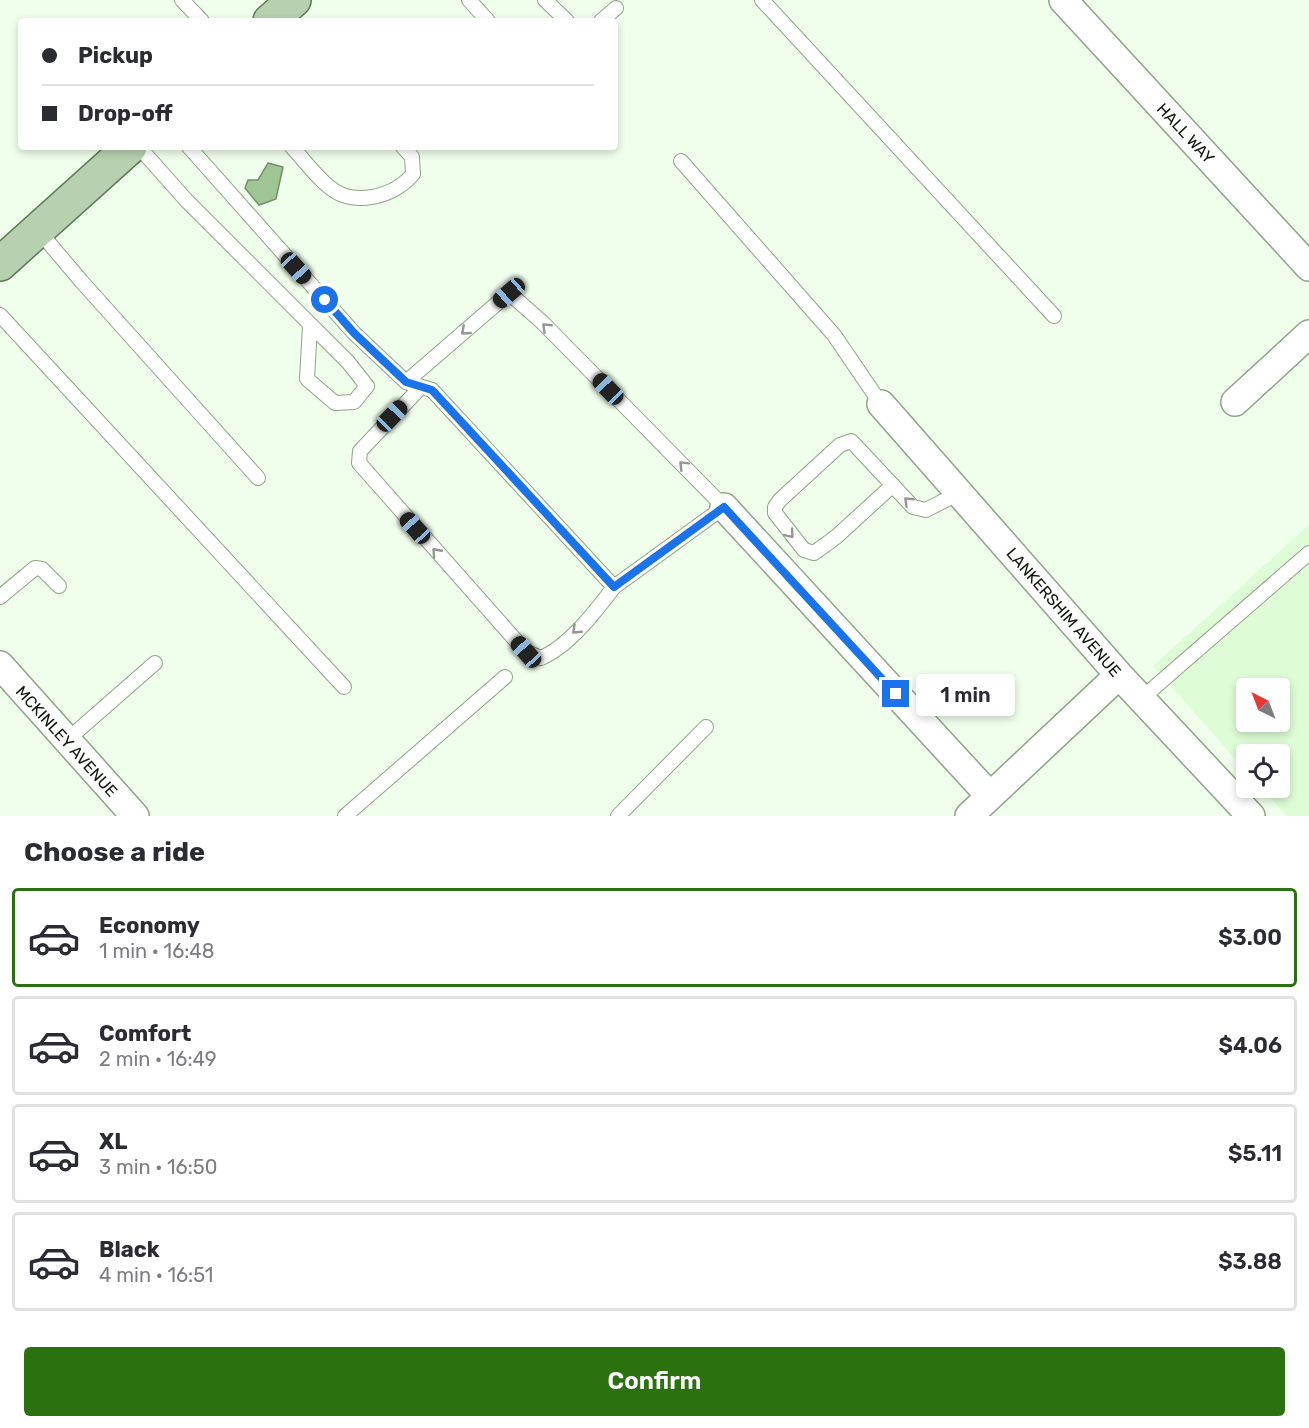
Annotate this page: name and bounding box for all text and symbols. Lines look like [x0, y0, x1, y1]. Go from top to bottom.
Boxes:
text: Pickup [78, 42, 153, 69]
street label: HALL WAY [1153, 99, 1218, 168]
text: Drop-off [78, 100, 173, 127]
car [277, 249, 315, 287]
car [490, 274, 528, 312]
route start [311, 286, 338, 313]
one-way arrow [542, 323, 553, 334]
one-way arrow [461, 324, 472, 335]
car [589, 370, 627, 408]
car [373, 397, 411, 435]
one-way arrow [680, 461, 691, 472]
one-way arrow [905, 497, 915, 508]
car [396, 509, 434, 547]
one-way arrow [783, 527, 794, 538]
street label: LANKERSHIM AVENUE [1002, 544, 1125, 681]
one-way arrow [432, 548, 443, 559]
one-way arrow [572, 623, 583, 634]
car [507, 633, 545, 671]
callout: 1 min [917, 673, 1016, 715]
north arrow [1236, 678, 1290, 732]
map controls [1236, 678, 1290, 798]
route end [882, 680, 909, 707]
street label: MCKINLEY AVENUE [12, 682, 121, 801]
text: 1 min [940, 683, 991, 707]
button: locate [1236, 744, 1290, 798]
text: Choose a ride [24, 836, 205, 868]
icon: car [27, 911, 81, 965]
text: Economy [99, 912, 200, 939]
text: $3.00 [1218, 924, 1282, 951]
text: 1 min · 16:48 [99, 939, 214, 963]
icon: car [27, 1019, 81, 1073]
text: Comfort [99, 1020, 191, 1047]
text: $4.06 [1219, 1032, 1282, 1059]
text: 2 min · 16:49 [99, 1047, 217, 1071]
icon: car [27, 1127, 81, 1181]
text: XL [99, 1128, 127, 1155]
text: $5.11 [1228, 1140, 1282, 1167]
text: 3 min · 16:50 [99, 1155, 217, 1179]
icon: car [27, 1235, 81, 1289]
text: Black [99, 1236, 160, 1263]
text: $3.88 [1218, 1248, 1282, 1275]
text: 4 min · 16:51 [99, 1263, 213, 1287]
button: Confirm [24, 1347, 1285, 1416]

